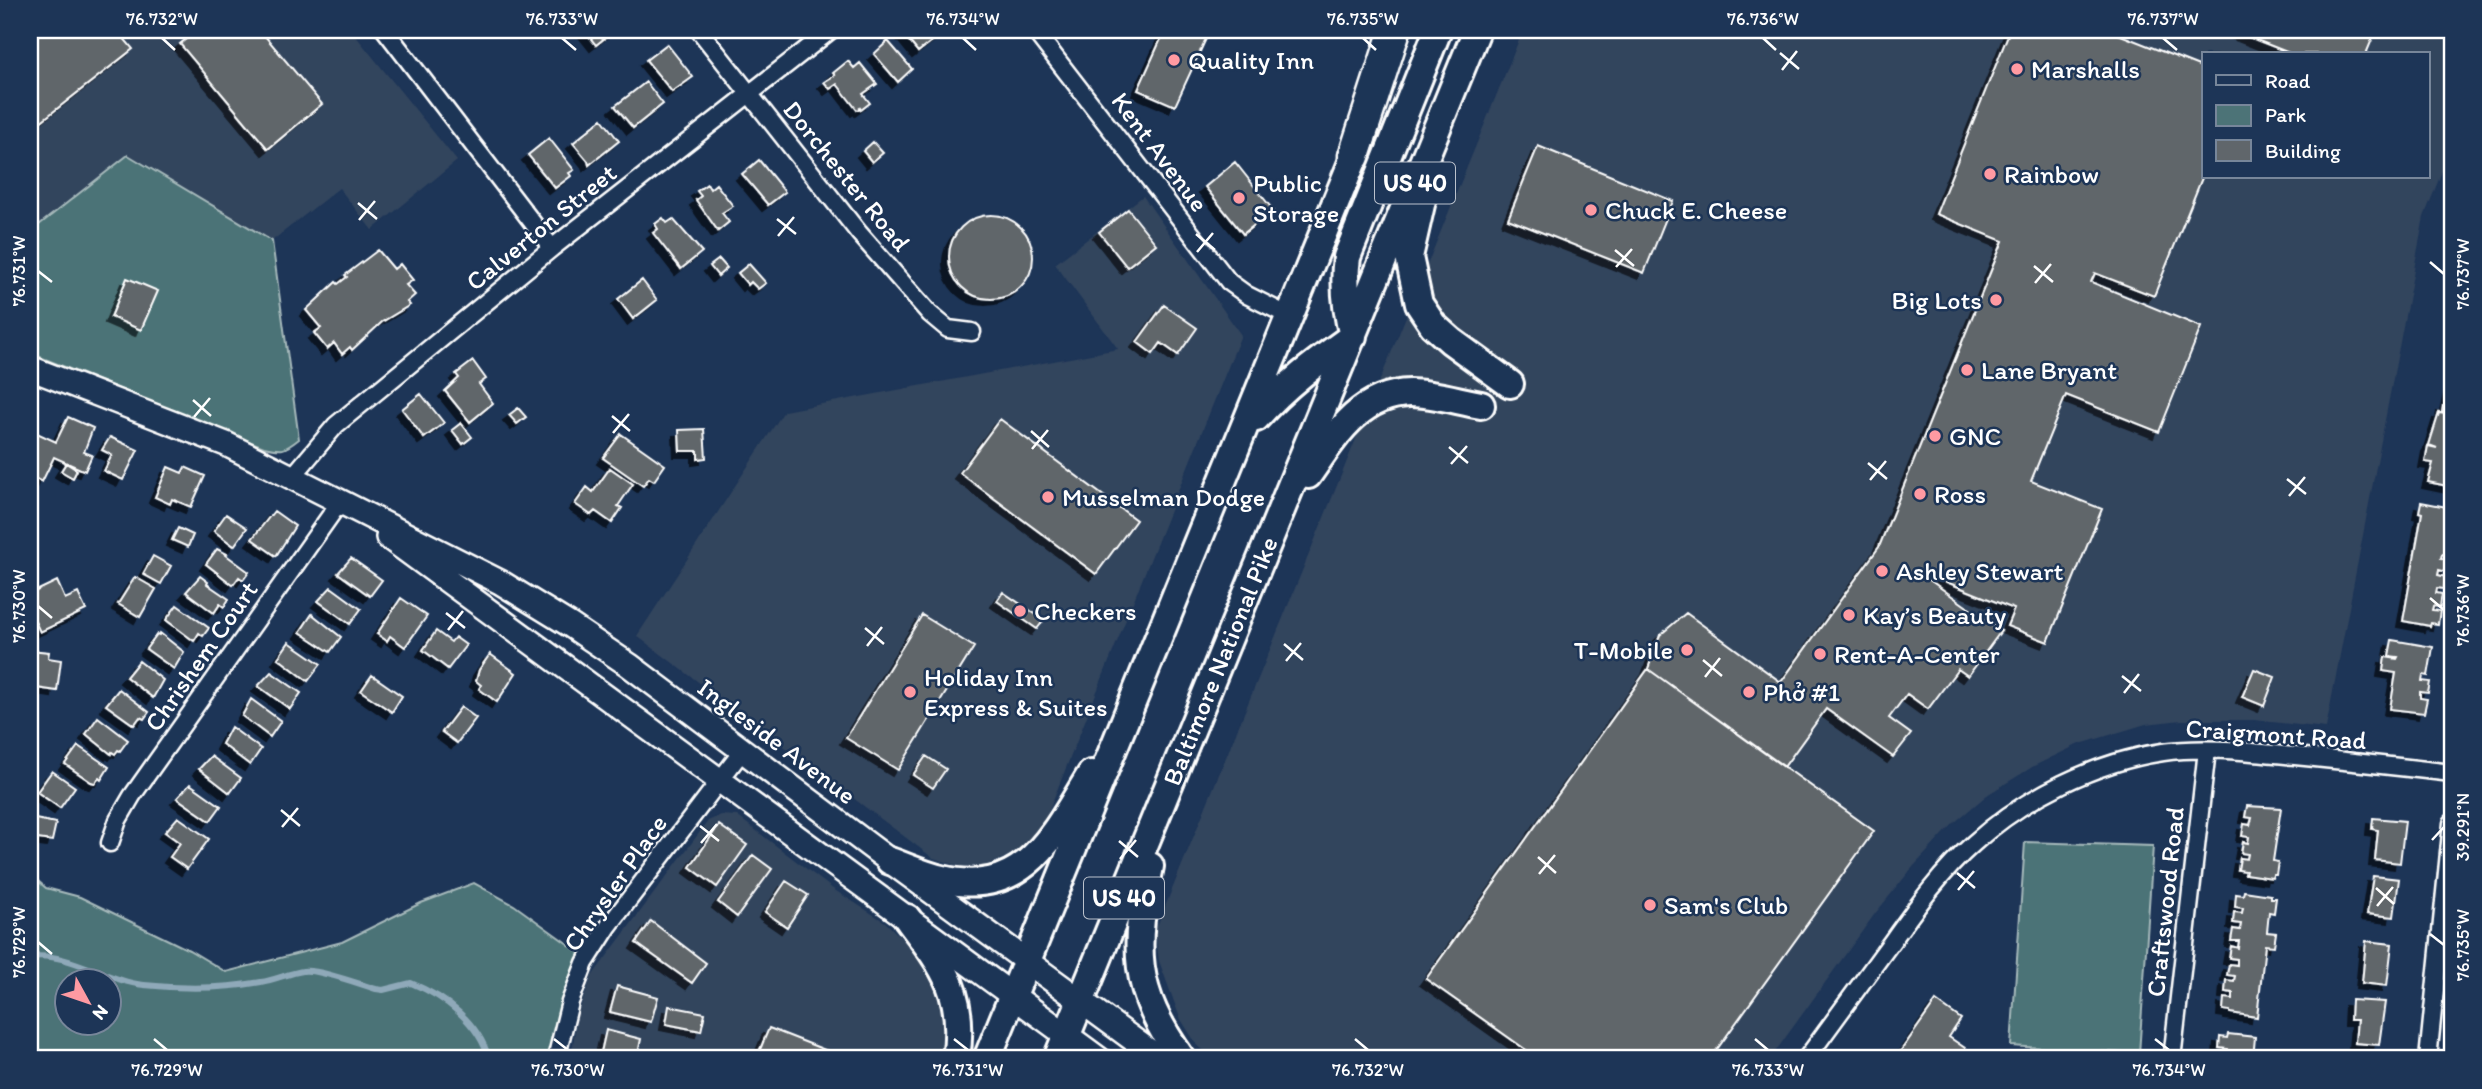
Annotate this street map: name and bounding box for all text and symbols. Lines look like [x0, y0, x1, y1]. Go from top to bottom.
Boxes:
text: 76.732°W [126, 8, 198, 30]
text: 76.733°W [526, 8, 598, 30]
text: 76.734°W [926, 8, 1000, 30]
text: 76.735°W [1327, 8, 1399, 30]
text: 76.736°W [1727, 8, 1799, 30]
text: 76.737°W [2127, 8, 2199, 30]
place label: Quality Inn [1188, 44, 1314, 76]
marker: Quality Inn [1166, 52, 1182, 68]
legend [2202, 52, 2430, 178]
place label: Marshalls [2031, 53, 2140, 85]
marker: Marshalls [2009, 61, 2025, 77]
text: Road [2265, 68, 2311, 93]
street label: Kent Avenue [1105, 86, 1215, 218]
street label: Dorchester Road [776, 94, 918, 258]
text: Park [2265, 102, 2307, 127]
text: Building [2265, 138, 2341, 163]
street label: Calverton Street [459, 156, 623, 297]
place label: Rainbow [2004, 158, 2099, 190]
road number: US 40 [1375, 162, 1455, 204]
marker: Rainbow [1982, 166, 1998, 182]
place label: Public Storage [1253, 167, 1339, 229]
marker: Public Storage [1231, 190, 1247, 206]
place label: Chuck E. Cheese [1605, 194, 1787, 226]
marker: Chuck E. Cheese [1583, 202, 1599, 218]
text: 76.731°W [8, 236, 30, 306]
text: 76.737°W [2452, 238, 2474, 310]
place label: Big Lots [1892, 284, 1982, 316]
marker: Big Lots [1988, 292, 2004, 308]
place label: Lane Bryant [1981, 354, 2117, 386]
marker: Lane Bryant [1959, 362, 1975, 378]
place label: GNC [1949, 420, 2001, 452]
marker: GNC [1927, 428, 1943, 444]
place label: Ross [1934, 478, 1986, 510]
place label: Musselman Dodge [1062, 481, 1265, 513]
marker: Ross [1912, 486, 1928, 502]
marker: Musselman Dodge [1040, 489, 1056, 505]
street label: Baltimore National Pike [1155, 532, 1285, 790]
place label: Ashley Stewart [1896, 555, 2064, 587]
marker: Ashley Stewart [1874, 563, 1890, 579]
text: 76.730°W [8, 569, 30, 643]
street label: Chrishem Court [137, 574, 265, 737]
text: 76.736°W [2452, 574, 2474, 646]
place label: Checkers [1034, 595, 1137, 627]
place label: Kay’s Beauty [1863, 599, 2006, 631]
marker: Checkers [1012, 603, 1028, 619]
marker: Kay’s Beauty [1841, 607, 1857, 623]
place label: T-Mobile [1574, 634, 1673, 666]
place label: Rent-A-Center [1834, 638, 2000, 670]
marker: T-Mobile [1679, 642, 1695, 658]
marker: Rent-A-Center [1812, 646, 1828, 662]
place label: Holiday Inn Express & Suites [924, 661, 1108, 723]
street label: Ingleside Avenue [691, 671, 863, 811]
place label: Phở #1 [1763, 676, 1840, 708]
marker: Holiday Inn Express & Suites [902, 684, 918, 700]
marker: Phở #1 [1741, 684, 1757, 700]
street label: Craigmont Road [2184, 712, 2368, 756]
text: 39.291°N [2452, 793, 2474, 861]
street label: Craftswood Road [2139, 805, 2191, 999]
street label: Chrysler Place [556, 808, 674, 958]
road number: US 40 [1084, 877, 1164, 918]
place label: Sam's Club [1664, 889, 1788, 921]
marker: Sam's Club [1642, 897, 1658, 913]
text: 76.729°W [8, 906, 30, 978]
text: 76.735°W [2452, 909, 2474, 981]
north arrow [52, 967, 122, 1036]
text: N [88, 1000, 114, 1025]
text: 76.729°W [131, 1059, 203, 1081]
text: 76.730°W [531, 1059, 605, 1081]
text: 76.731°W [933, 1059, 1003, 1081]
text: 76.732°W [1332, 1059, 1404, 1081]
text: 76.733°W [1732, 1059, 1804, 1081]
text: 76.734°W [2132, 1059, 2206, 1081]

